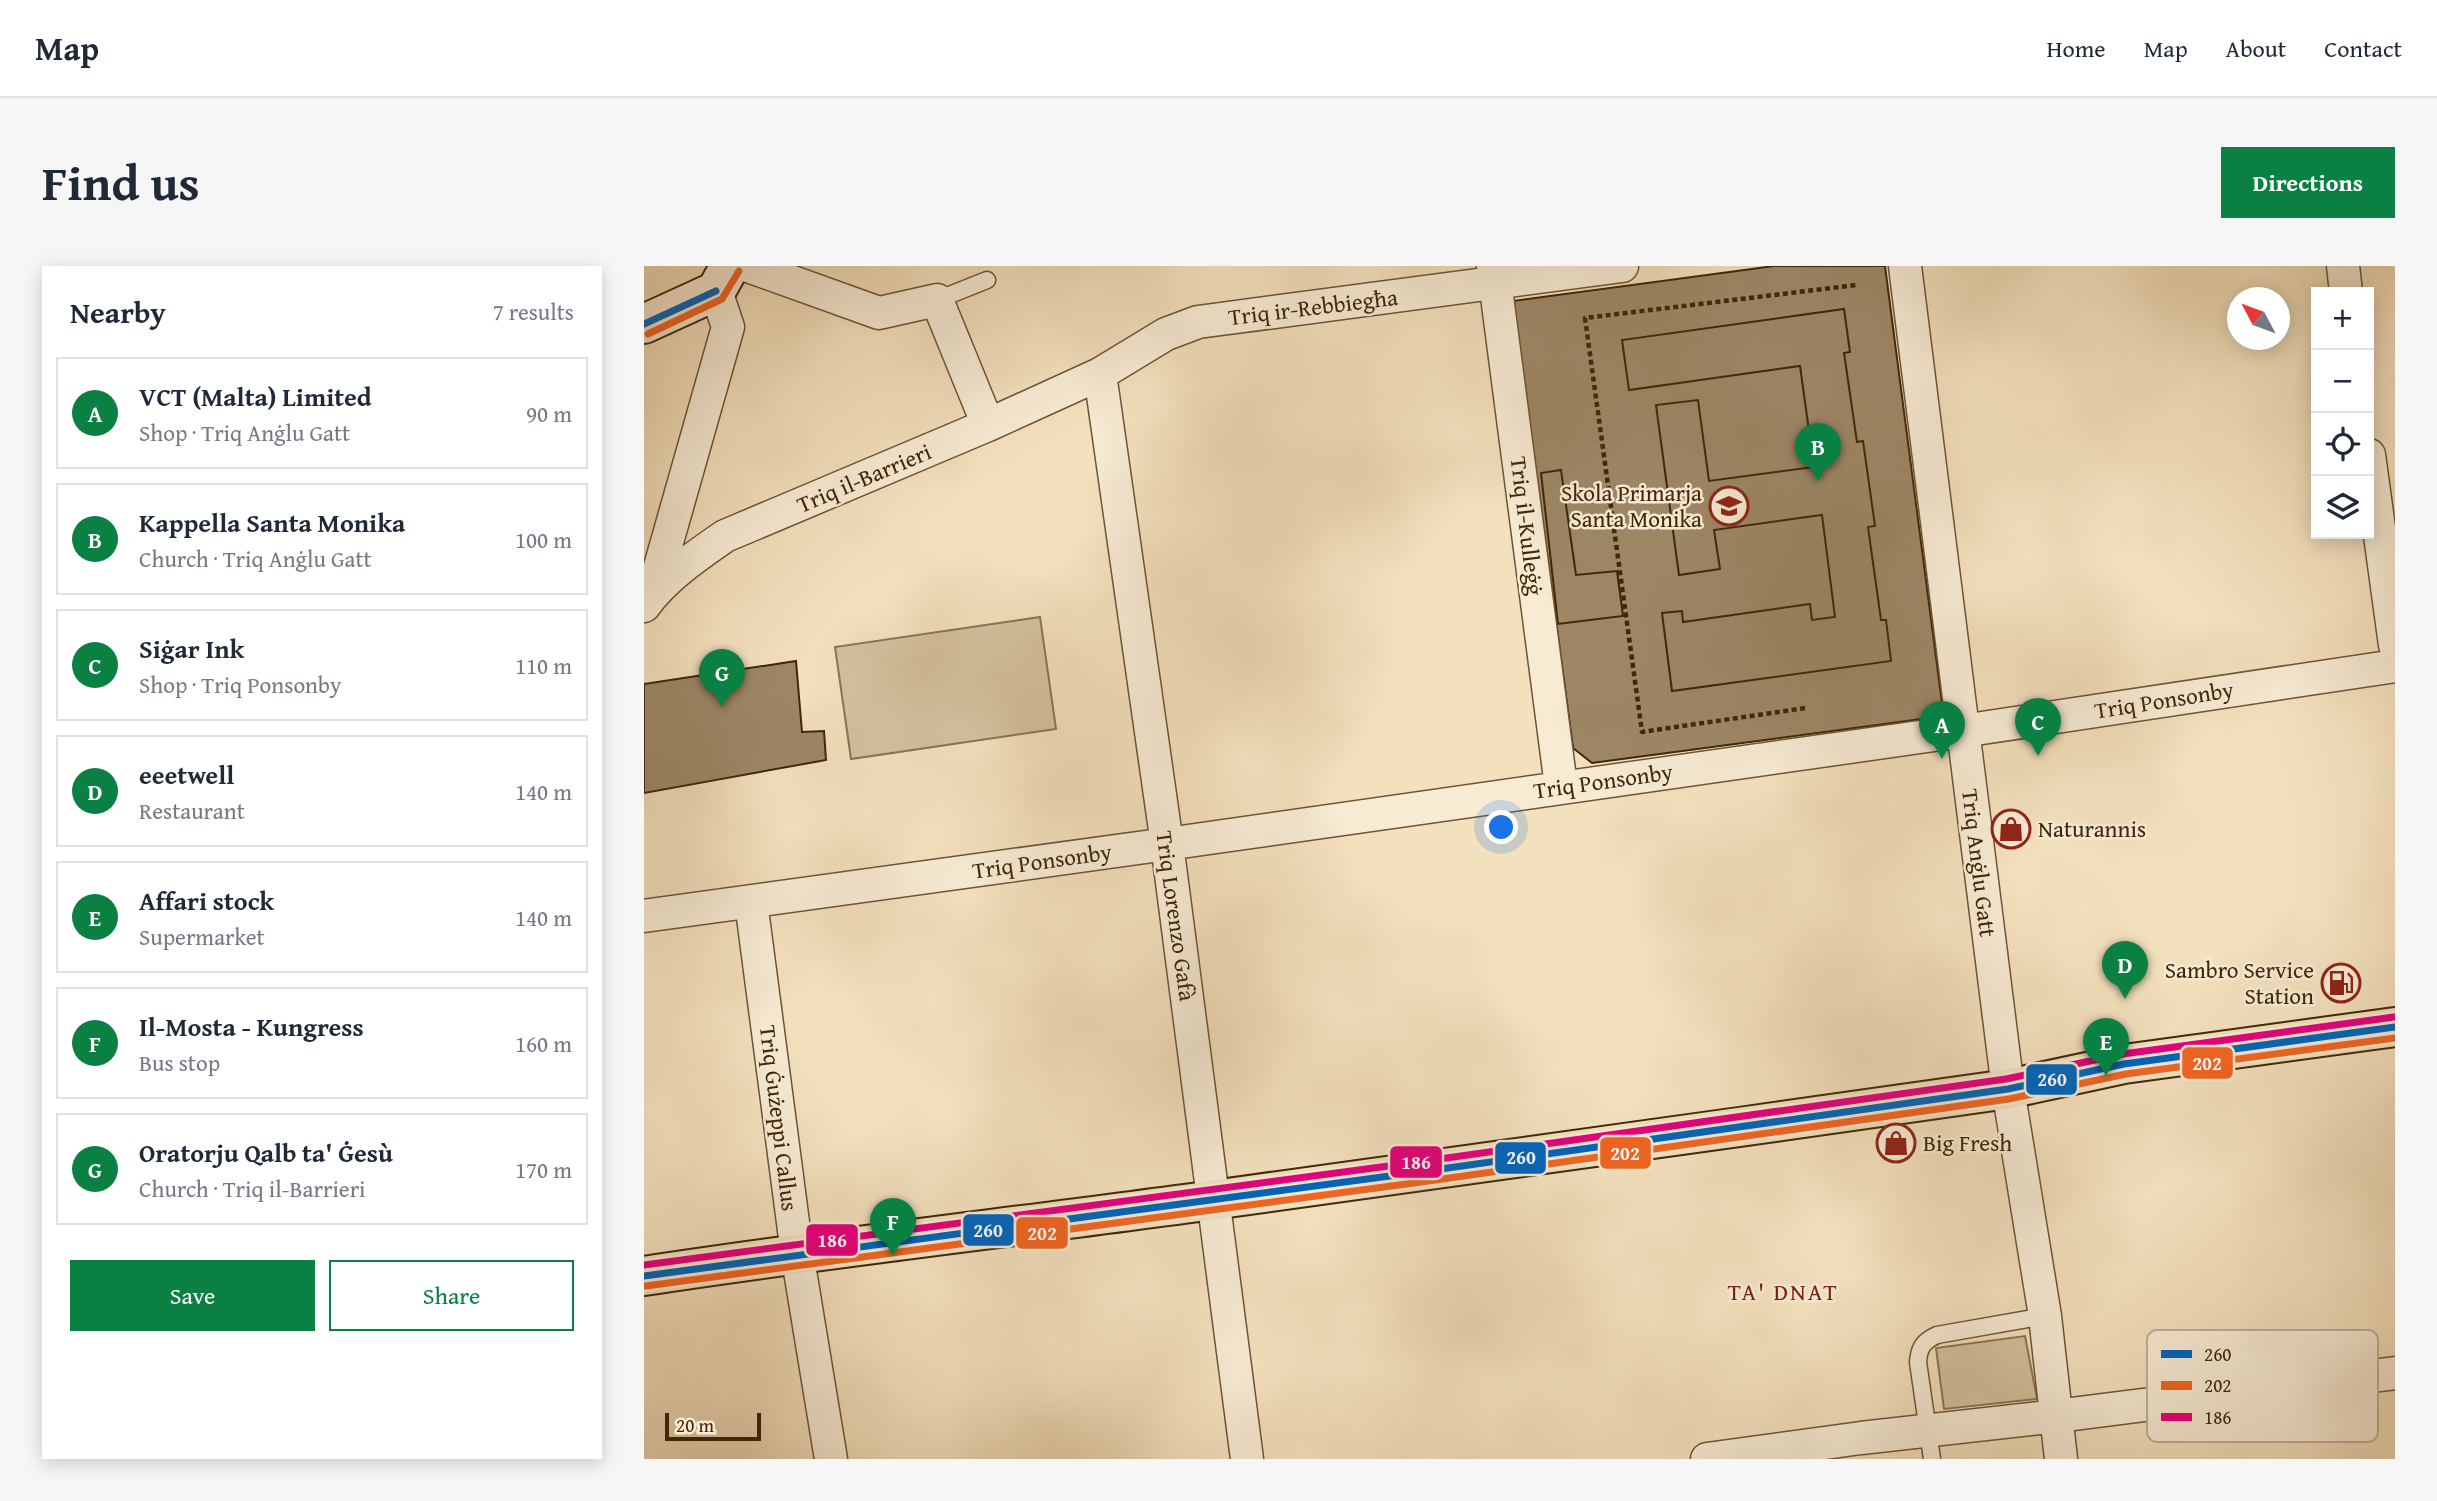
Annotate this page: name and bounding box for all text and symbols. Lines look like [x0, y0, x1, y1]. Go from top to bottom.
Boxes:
text: Map [35, 24, 99, 72]
text: Home [2047, 31, 2106, 66]
text: Map [2144, 31, 2188, 66]
text: About [2226, 31, 2286, 66]
text: Contact [2324, 31, 2402, 66]
text: Find us [42, 146, 200, 218]
button: Directions [2221, 147, 2395, 218]
street label: Triq ir-Rebbiegħa [1226, 280, 1400, 333]
north arrow [2227, 287, 2290, 350]
map controls [2311, 287, 2374, 539]
button: + [2311, 287, 2374, 350]
text: Nearby [70, 290, 166, 334]
text: 7 results [493, 295, 574, 328]
button: − [2311, 350, 2374, 413]
text: VCT (Malta) Limited [139, 377, 372, 416]
text: A [88, 397, 102, 430]
text: 90 m [526, 397, 572, 430]
button: locate [2311, 413, 2374, 476]
text: Shop · Triq Anġlu Gatt [139, 416, 350, 449]
pin: B [1795, 423, 1841, 481]
street label: Triq il-Barrieri [792, 434, 936, 521]
street label: Triq il-Kulleġġ [1503, 455, 1552, 598]
place label: Skola Primarja Santa Monika [1561, 476, 1702, 535]
button: layers [2311, 476, 2374, 539]
school or university icon: Skola Primarja Santa Monika [1708, 485, 1750, 527]
text: Kappella Santa Monika [139, 503, 405, 542]
text: B [88, 523, 102, 556]
text: 100 m [515, 523, 572, 556]
text: Church · Triq Anġlu Gatt [139, 542, 372, 575]
text: Siġar Ink [139, 629, 244, 668]
text: C [88, 649, 102, 682]
text: 110 m [515, 649, 572, 682]
pin: G [699, 649, 745, 707]
text: Shop · Triq Ponsonby [139, 668, 341, 701]
street label: Triq Ponsonby [2092, 672, 2236, 727]
pin: C [2015, 698, 2061, 756]
pin: A [1919, 701, 1965, 759]
street label: Triq Ponsonby [1531, 754, 1675, 807]
text: eeetwell [139, 755, 234, 794]
text: D [88, 775, 102, 808]
text: 140 m [515, 775, 572, 808]
street label: Triq Anġlu Gatt [1954, 787, 2005, 939]
text: Restaurant [139, 794, 245, 827]
shop icon: Naturannis [1990, 808, 2032, 850]
your location [1484, 810, 1518, 844]
place label: Naturannis [2038, 812, 2146, 845]
street label: Triq Lorenzo Gafà [1148, 829, 1205, 1003]
street label: Triq Ponsonby [970, 834, 1114, 887]
text: Affari stock [139, 881, 274, 920]
text: E [89, 901, 101, 934]
text: 140 m [515, 901, 572, 934]
text: Supermarket [139, 920, 265, 953]
pin: D [2102, 941, 2148, 999]
place label: Sambro Service Station [2165, 953, 2314, 1012]
fuel station icon: Sambro Service Station [2320, 962, 2362, 1004]
text: Il-Mosta - Kungress [139, 1007, 364, 1046]
pin: E [2083, 1018, 2129, 1076]
street label: Triq Ġużeppi Callus [752, 1023, 807, 1213]
text: F [89, 1027, 101, 1060]
text: 160 m [515, 1027, 572, 1060]
text: Bus stop [139, 1046, 220, 1079]
line badge: 202 [2181, 1046, 2234, 1080]
text: 202 [2192, 1049, 2222, 1077]
line badge: 260 [2025, 1063, 2078, 1096]
text: 260 [2037, 1065, 2067, 1093]
shop icon: Big Fresh [1875, 1122, 1917, 1164]
place label: Big Fresh [1923, 1126, 2012, 1159]
text: Oratorju Qalb ta' Ġesù [139, 1133, 393, 1172]
line badge: 202 [1599, 1136, 1652, 1170]
text: 202 [1610, 1139, 1640, 1167]
line badge: 260 [1494, 1141, 1547, 1175]
text: 260 [1506, 1143, 1536, 1171]
line badge: 186 [1389, 1145, 1443, 1179]
text: 186 [1401, 1148, 1431, 1176]
text: G [88, 1153, 102, 1186]
text: 170 m [515, 1153, 572, 1186]
text: Church · Triq il-Barrieri [139, 1172, 366, 1205]
pin: F [870, 1198, 916, 1256]
line badge: 260 [962, 1213, 1015, 1247]
text: 260 [973, 1216, 1003, 1244]
line badge: 202 [1015, 1216, 1069, 1250]
text: 202 [1027, 1219, 1057, 1247]
line badge: 186 [805, 1223, 859, 1257]
text: 186 [817, 1226, 847, 1254]
button: Save [70, 1260, 315, 1331]
button: Share [329, 1260, 574, 1331]
district label: TA' DNAT [1727, 1274, 1839, 1309]
legend [2147, 1330, 2378, 1442]
text: 260 [2204, 1340, 2231, 1368]
text: 202 [2204, 1371, 2231, 1399]
text: 186 [2204, 1403, 2231, 1431]
scale bar [665, 1410, 761, 1442]
text: 20 m [676, 1411, 714, 1439]

